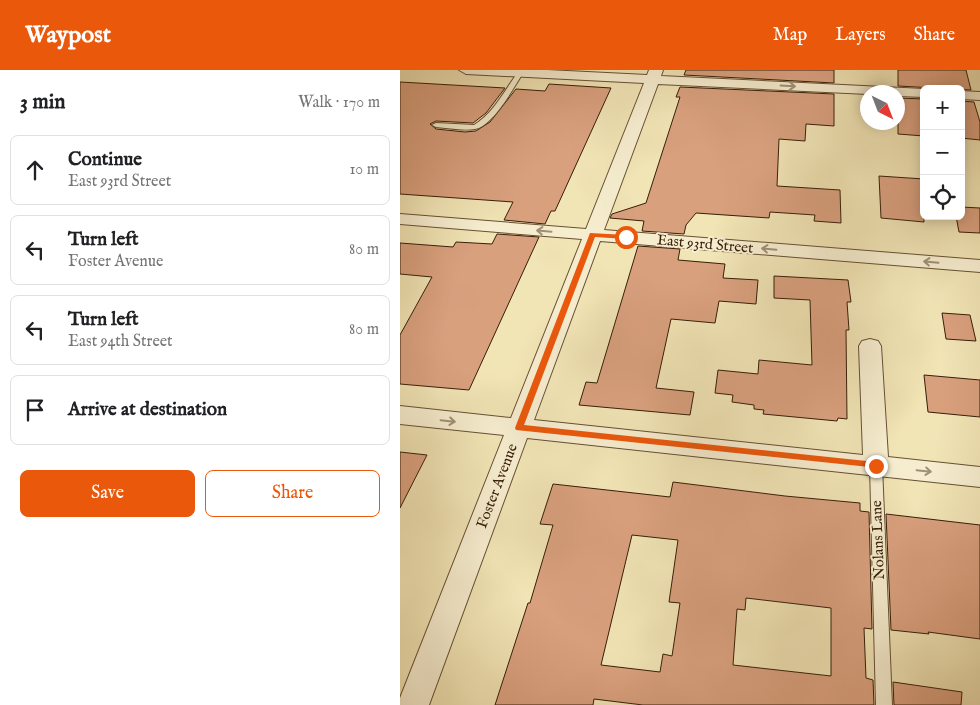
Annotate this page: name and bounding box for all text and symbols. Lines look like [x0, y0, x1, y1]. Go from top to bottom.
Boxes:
text: Waypost [25, 20, 111, 51]
text: Map [773, 24, 807, 47]
text: Layers [835, 24, 886, 47]
text: Share [914, 24, 955, 47]
one-way arrow [780, 82, 796, 91]
north arrow [860, 85, 905, 130]
map controls [920, 85, 965, 220]
button: + [920, 85, 965, 130]
text: 3 min [20, 89, 65, 116]
text: Walk · 170 m [298, 93, 380, 113]
button: − [920, 130, 965, 175]
text: Continue [68, 148, 142, 172]
icon: ahead [21, 156, 49, 184]
text: 10 m [349, 160, 379, 180]
text: East 93rd Street [68, 172, 171, 192]
button: locate [920, 175, 965, 220]
one-way arrow [536, 226, 552, 235]
route start [615, 226, 638, 249]
text: Turn left [68, 228, 139, 252]
street label: East 93rd Street [656, 230, 754, 258]
icon: left [21, 236, 49, 264]
text: 80 m [349, 240, 379, 260]
one-way arrow [762, 244, 778, 254]
text: Foster Avenue [68, 252, 163, 272]
one-way arrow [924, 257, 940, 267]
text: Turn left [68, 308, 139, 332]
icon: left [21, 316, 49, 344]
text: 80 m [349, 320, 379, 340]
text: East 94th Street [68, 332, 173, 352]
icon: arrive [21, 396, 49, 424]
text: Arrive at destination [68, 398, 227, 422]
one-way arrow [440, 416, 456, 426]
street label: Foster Avenue [472, 441, 522, 531]
route end [865, 455, 888, 478]
one-way arrow [916, 466, 932, 476]
button: Save [20, 470, 195, 517]
button: Share [205, 470, 380, 517]
street label: Nolans Lane [867, 500, 889, 580]

